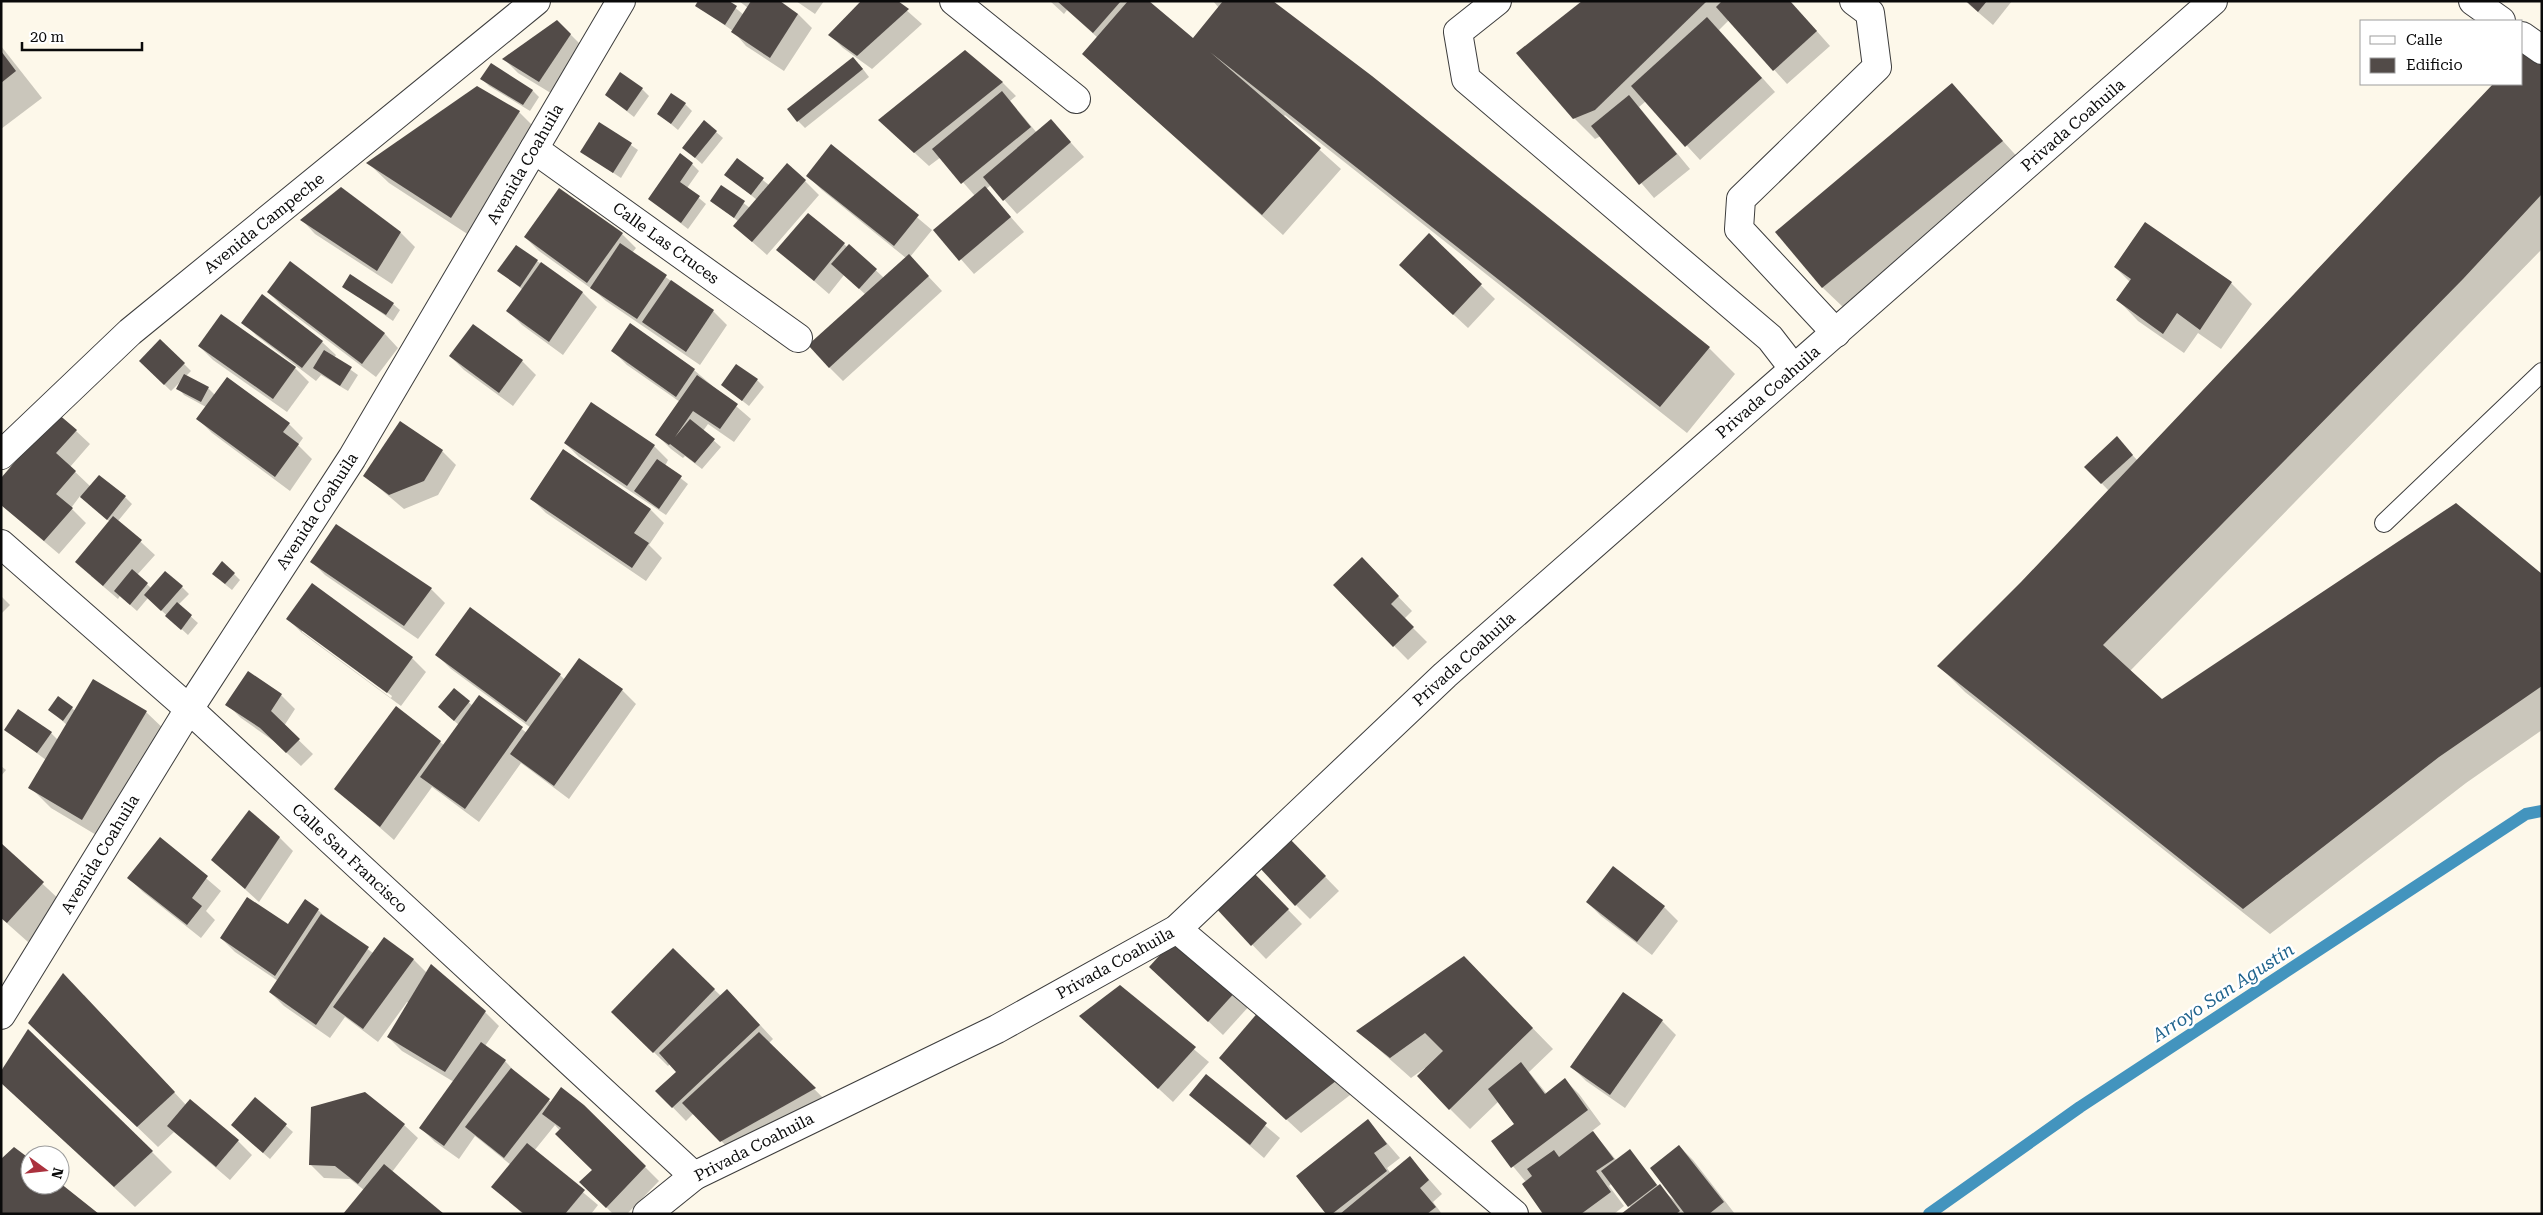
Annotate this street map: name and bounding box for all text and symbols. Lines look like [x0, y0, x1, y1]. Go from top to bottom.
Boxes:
scale bar [22, 20, 142, 52]
legend [2360, 20, 2523, 85]
text: 20 m [30, 28, 65, 46]
text: Calle [2406, 31, 2442, 49]
text: Edificio [2406, 56, 2463, 74]
street label: Privada Coahuila [2017, 75, 2129, 175]
street label: Avenida Coahuila [483, 100, 567, 227]
street label: Avenida Campeche [200, 169, 328, 277]
street label: Calle Las Cruces [609, 198, 723, 288]
street label: Privada Coahuila [1712, 342, 1824, 442]
street label: Avenida Coahuila [272, 449, 362, 573]
street label: Privada Coahuila [1409, 608, 1519, 710]
street label: Avenida Coahuila [57, 791, 143, 917]
street label: Calle San Francisco [288, 799, 412, 917]
street label: Privada Coahuila [1053, 923, 1177, 1003]
water label: Arroyo San Agustín [2147, 938, 2298, 1046]
street label: Privada Coahuila [691, 1109, 817, 1185]
north arrow [20, 1145, 70, 1195]
text: N [48, 1166, 67, 1181]

